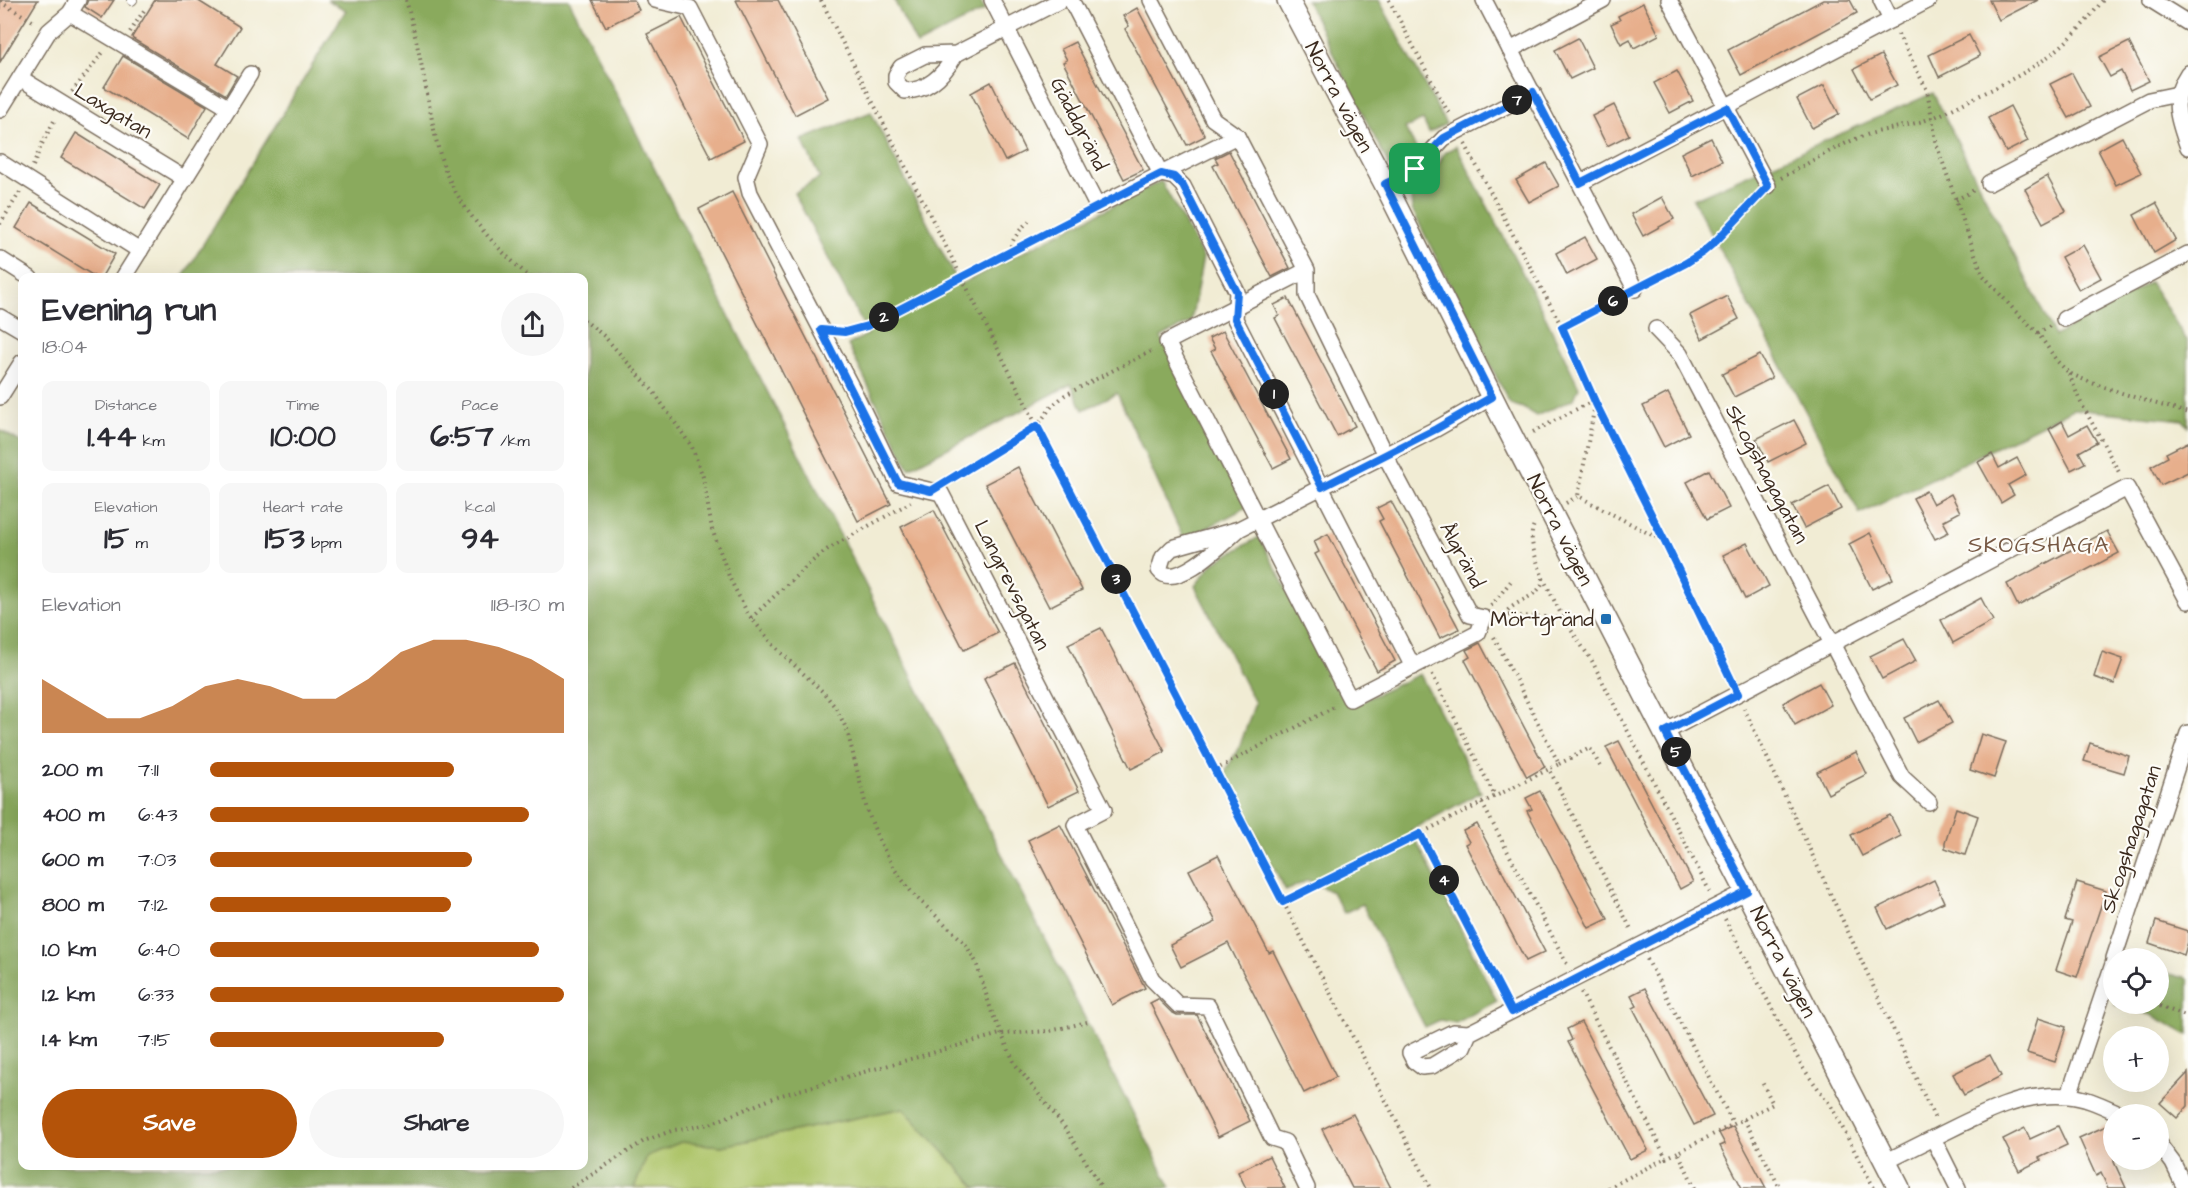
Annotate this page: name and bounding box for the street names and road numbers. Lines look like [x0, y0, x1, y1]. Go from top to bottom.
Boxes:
street label: Norra vägen [1296, 37, 1380, 158]
street label: Gäddgränd [1041, 72, 1115, 177]
street label: Laxgatan [68, 76, 157, 147]
street label: Skogshagagatan [1716, 399, 1816, 549]
street label: Norra vägen [1518, 469, 1601, 592]
street label: Langrevsgatan [965, 515, 1057, 656]
street label: Ålgränd [1431, 517, 1492, 594]
street label: Skogshagagatan [2094, 762, 2170, 917]
street label: Norra vägen [1741, 901, 1824, 1024]

